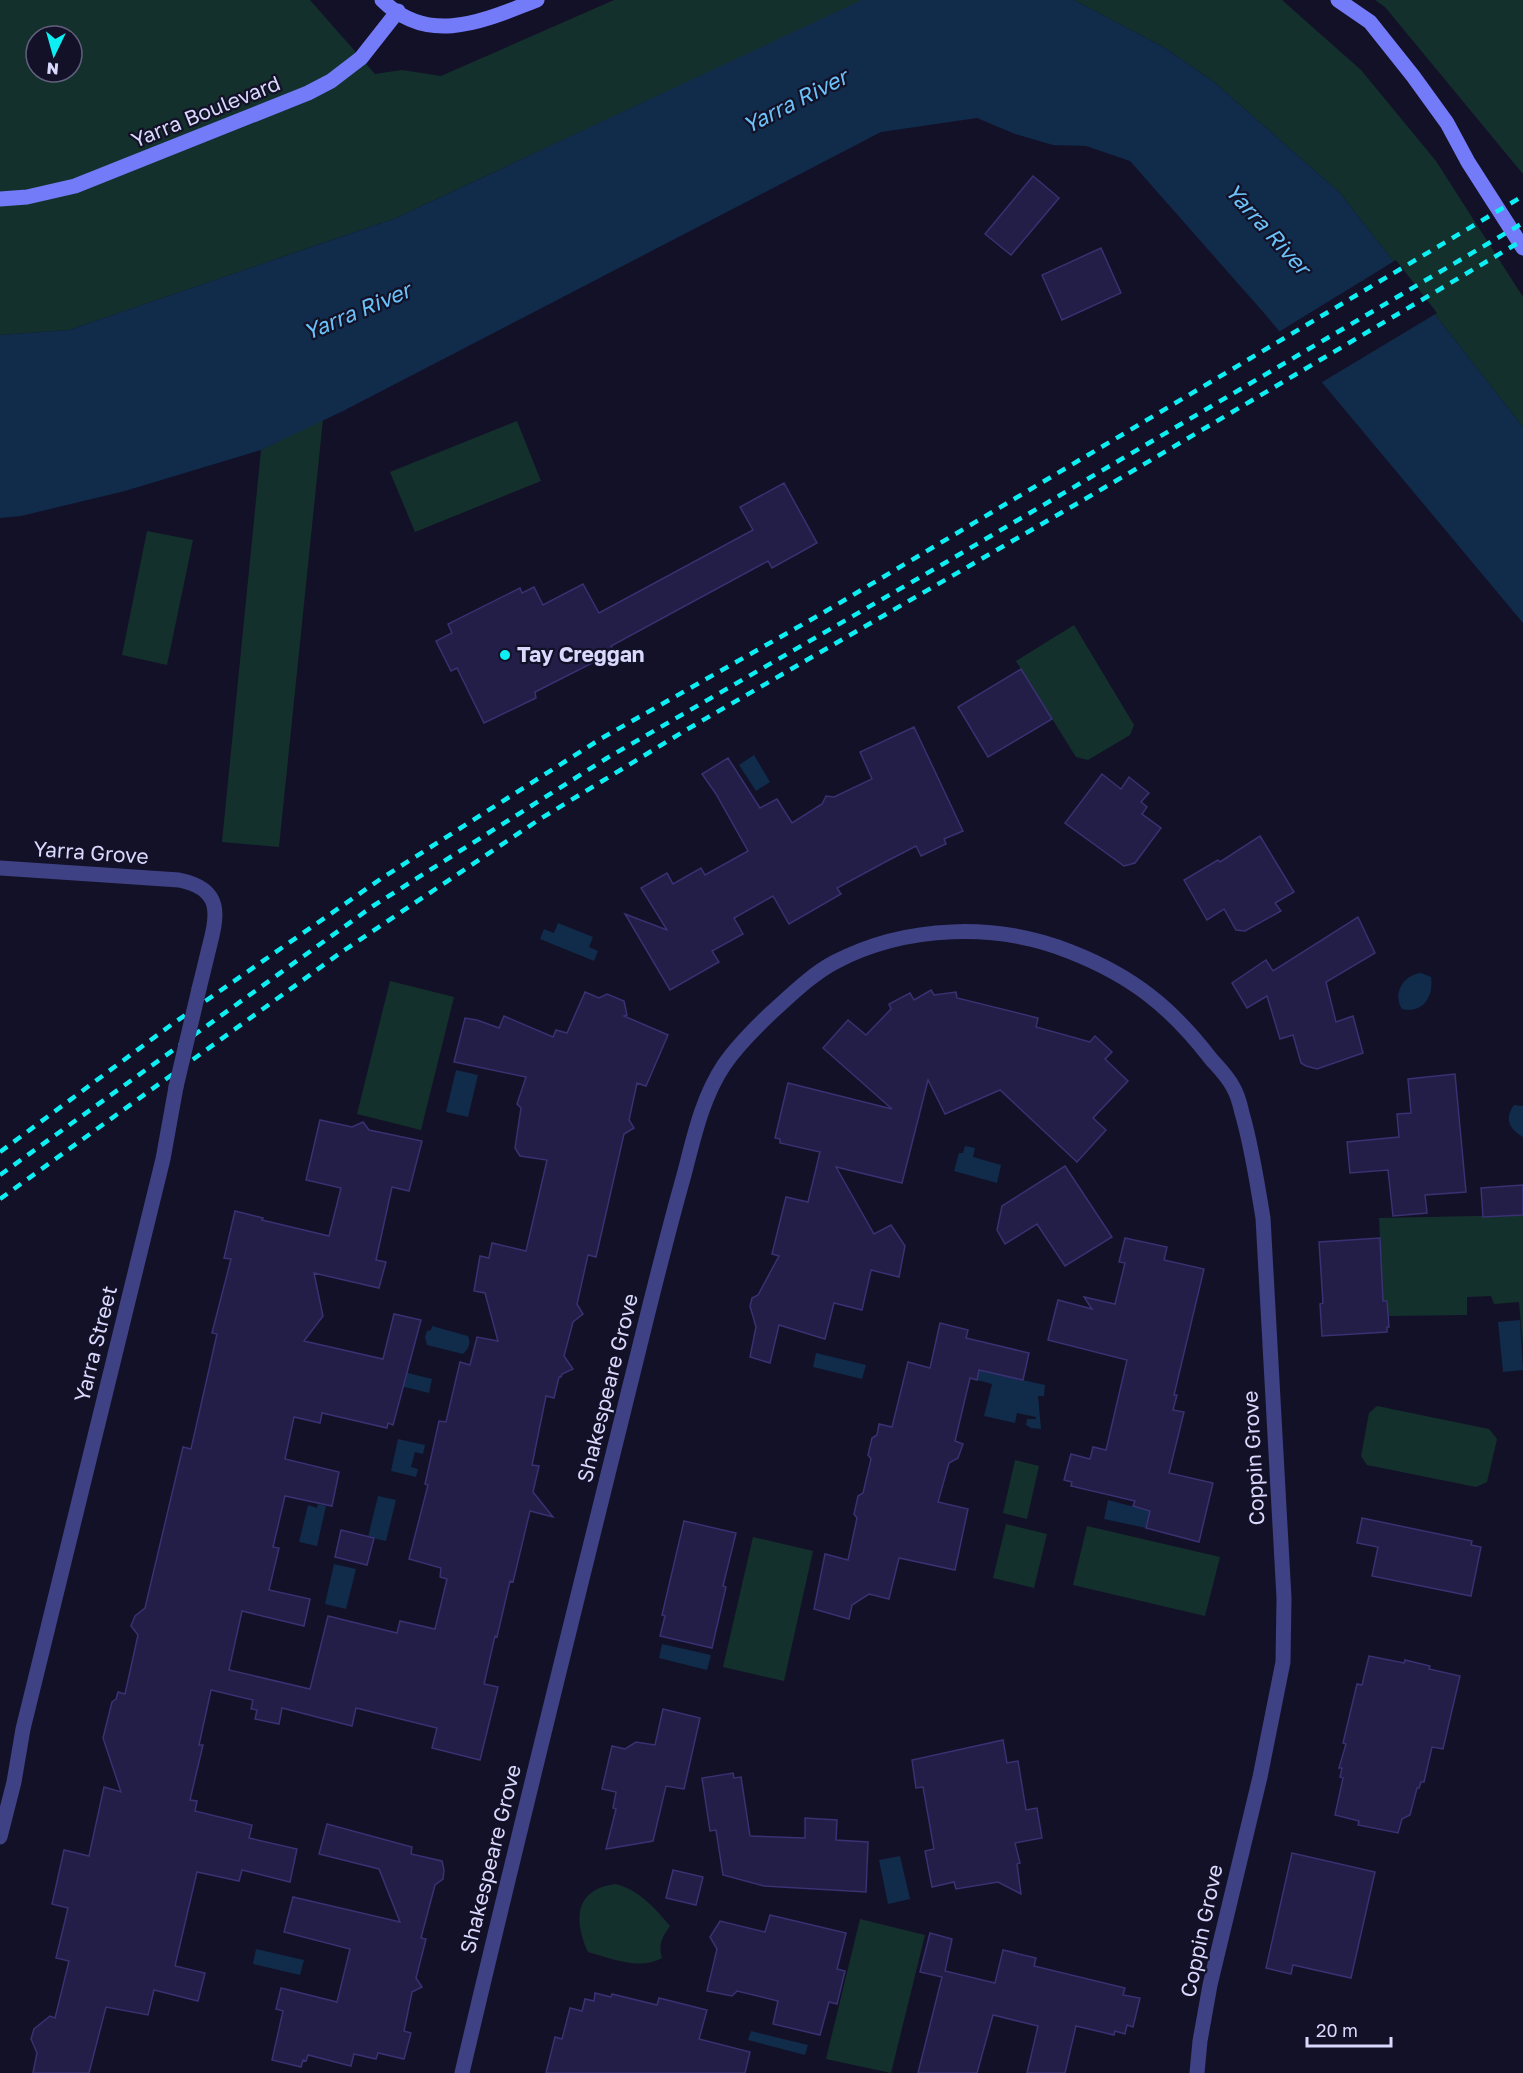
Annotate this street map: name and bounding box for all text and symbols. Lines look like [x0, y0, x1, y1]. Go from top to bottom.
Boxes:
north arrow [24, 24, 84, 84]
text: N [46, 58, 60, 79]
water label: Yarra River [738, 61, 855, 138]
street label: Yarra Boulevard [127, 69, 284, 153]
water label: Yarra River [1220, 177, 1319, 282]
water label: Yarra River [299, 275, 418, 345]
place label: Tay Creggan [517, 641, 645, 667]
marker: Tay Creggan [498, 648, 512, 662]
street label: Yarra Grove [33, 835, 150, 869]
street label: Yarra Street [68, 1283, 122, 1405]
street label: Shakespeare Grove [571, 1291, 643, 1485]
street label: Coppin Grove [1236, 1390, 1270, 1526]
street label: Shakespeare Grove [454, 1762, 526, 1956]
street label: Coppin Grove [1174, 1862, 1228, 2000]
scale bar [1307, 2010, 1391, 2048]
text: 20 m [1316, 2019, 1358, 2041]

